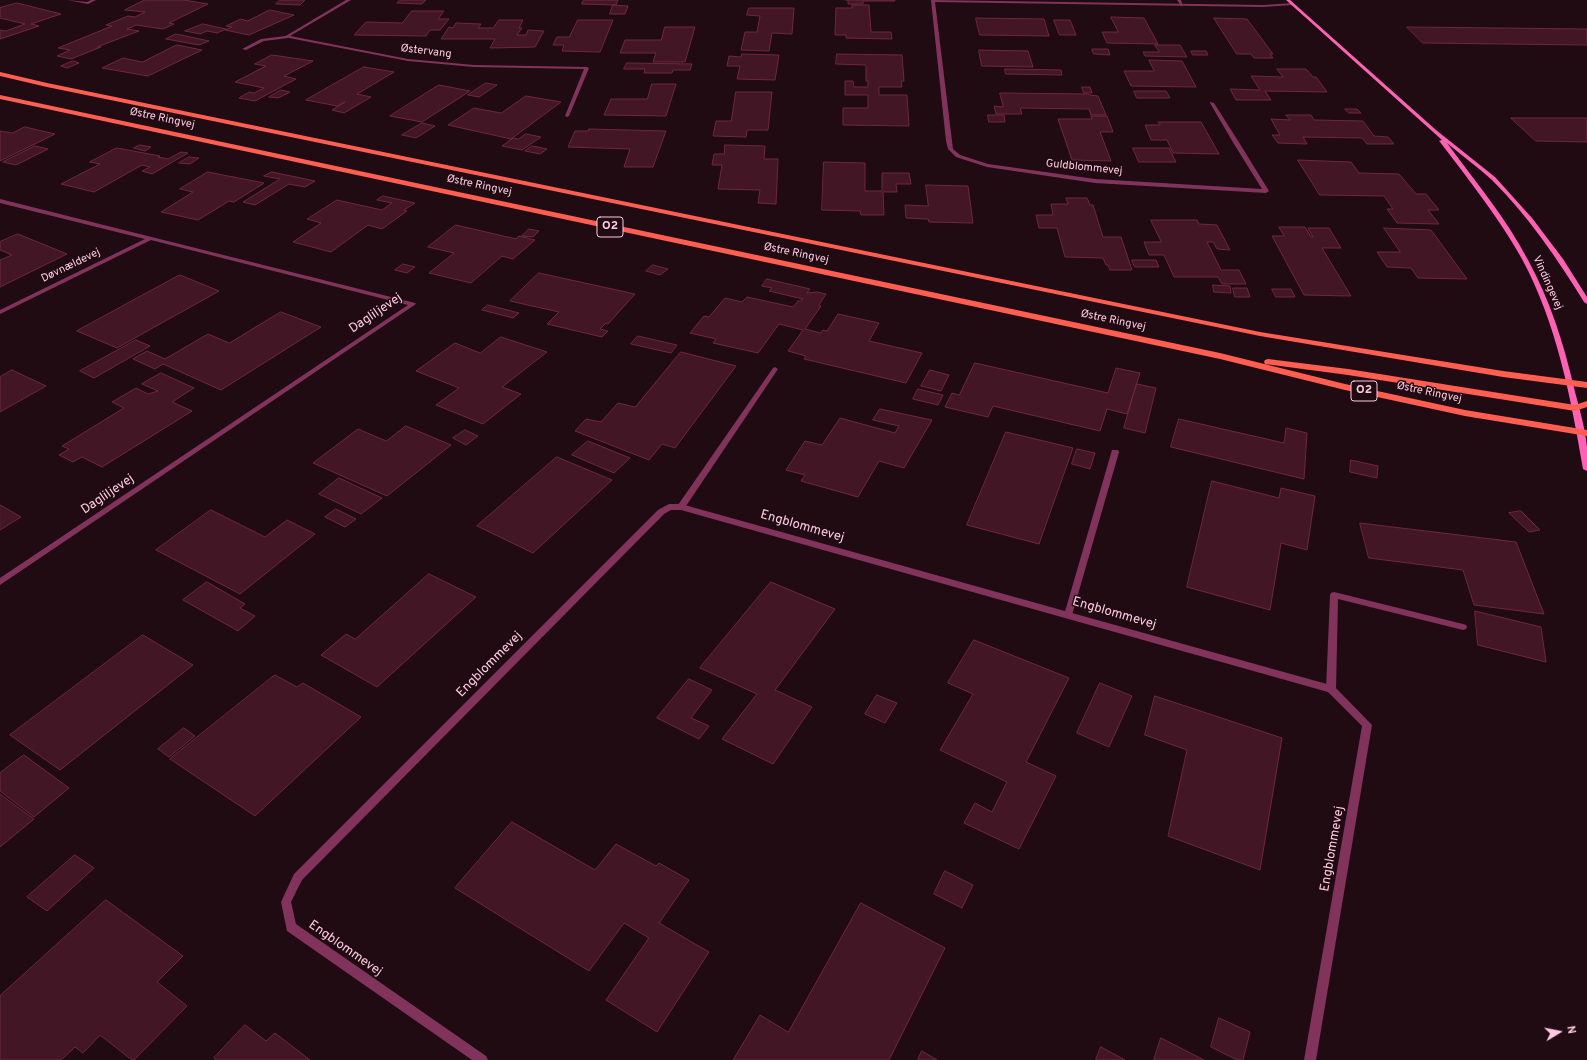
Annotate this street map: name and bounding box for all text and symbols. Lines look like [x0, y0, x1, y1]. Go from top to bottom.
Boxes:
street label: Østervang [400, 42, 452, 62]
street label: Østre Ringvej [128, 106, 196, 132]
street label: Guldblommevej [1045, 157, 1123, 179]
street label: Østre Ringvej [445, 173, 513, 199]
road number: O2 [597, 217, 623, 237]
street label: Østre Ringvej [762, 241, 830, 267]
street label: Døvnældevej [39, 246, 103, 286]
street label: Vindingevej [1529, 254, 1565, 312]
street label: Dagliljevej [347, 291, 405, 337]
street label: Østre Ringvej [1079, 308, 1147, 334]
street label: Østre Ringvej [1395, 380, 1463, 406]
road number: O2 [1351, 381, 1377, 401]
street label: Dagliljevej [79, 472, 137, 518]
street label: Engblommevej [758, 508, 846, 546]
street label: Engblommevej [1070, 595, 1158, 633]
street label: Engblommevej [454, 629, 526, 701]
street label: Engblommevej [1318, 805, 1348, 893]
street label: Engblommevej [305, 918, 385, 980]
north arrow [1539, 1012, 1579, 1052]
text: N [1563, 1025, 1578, 1035]

